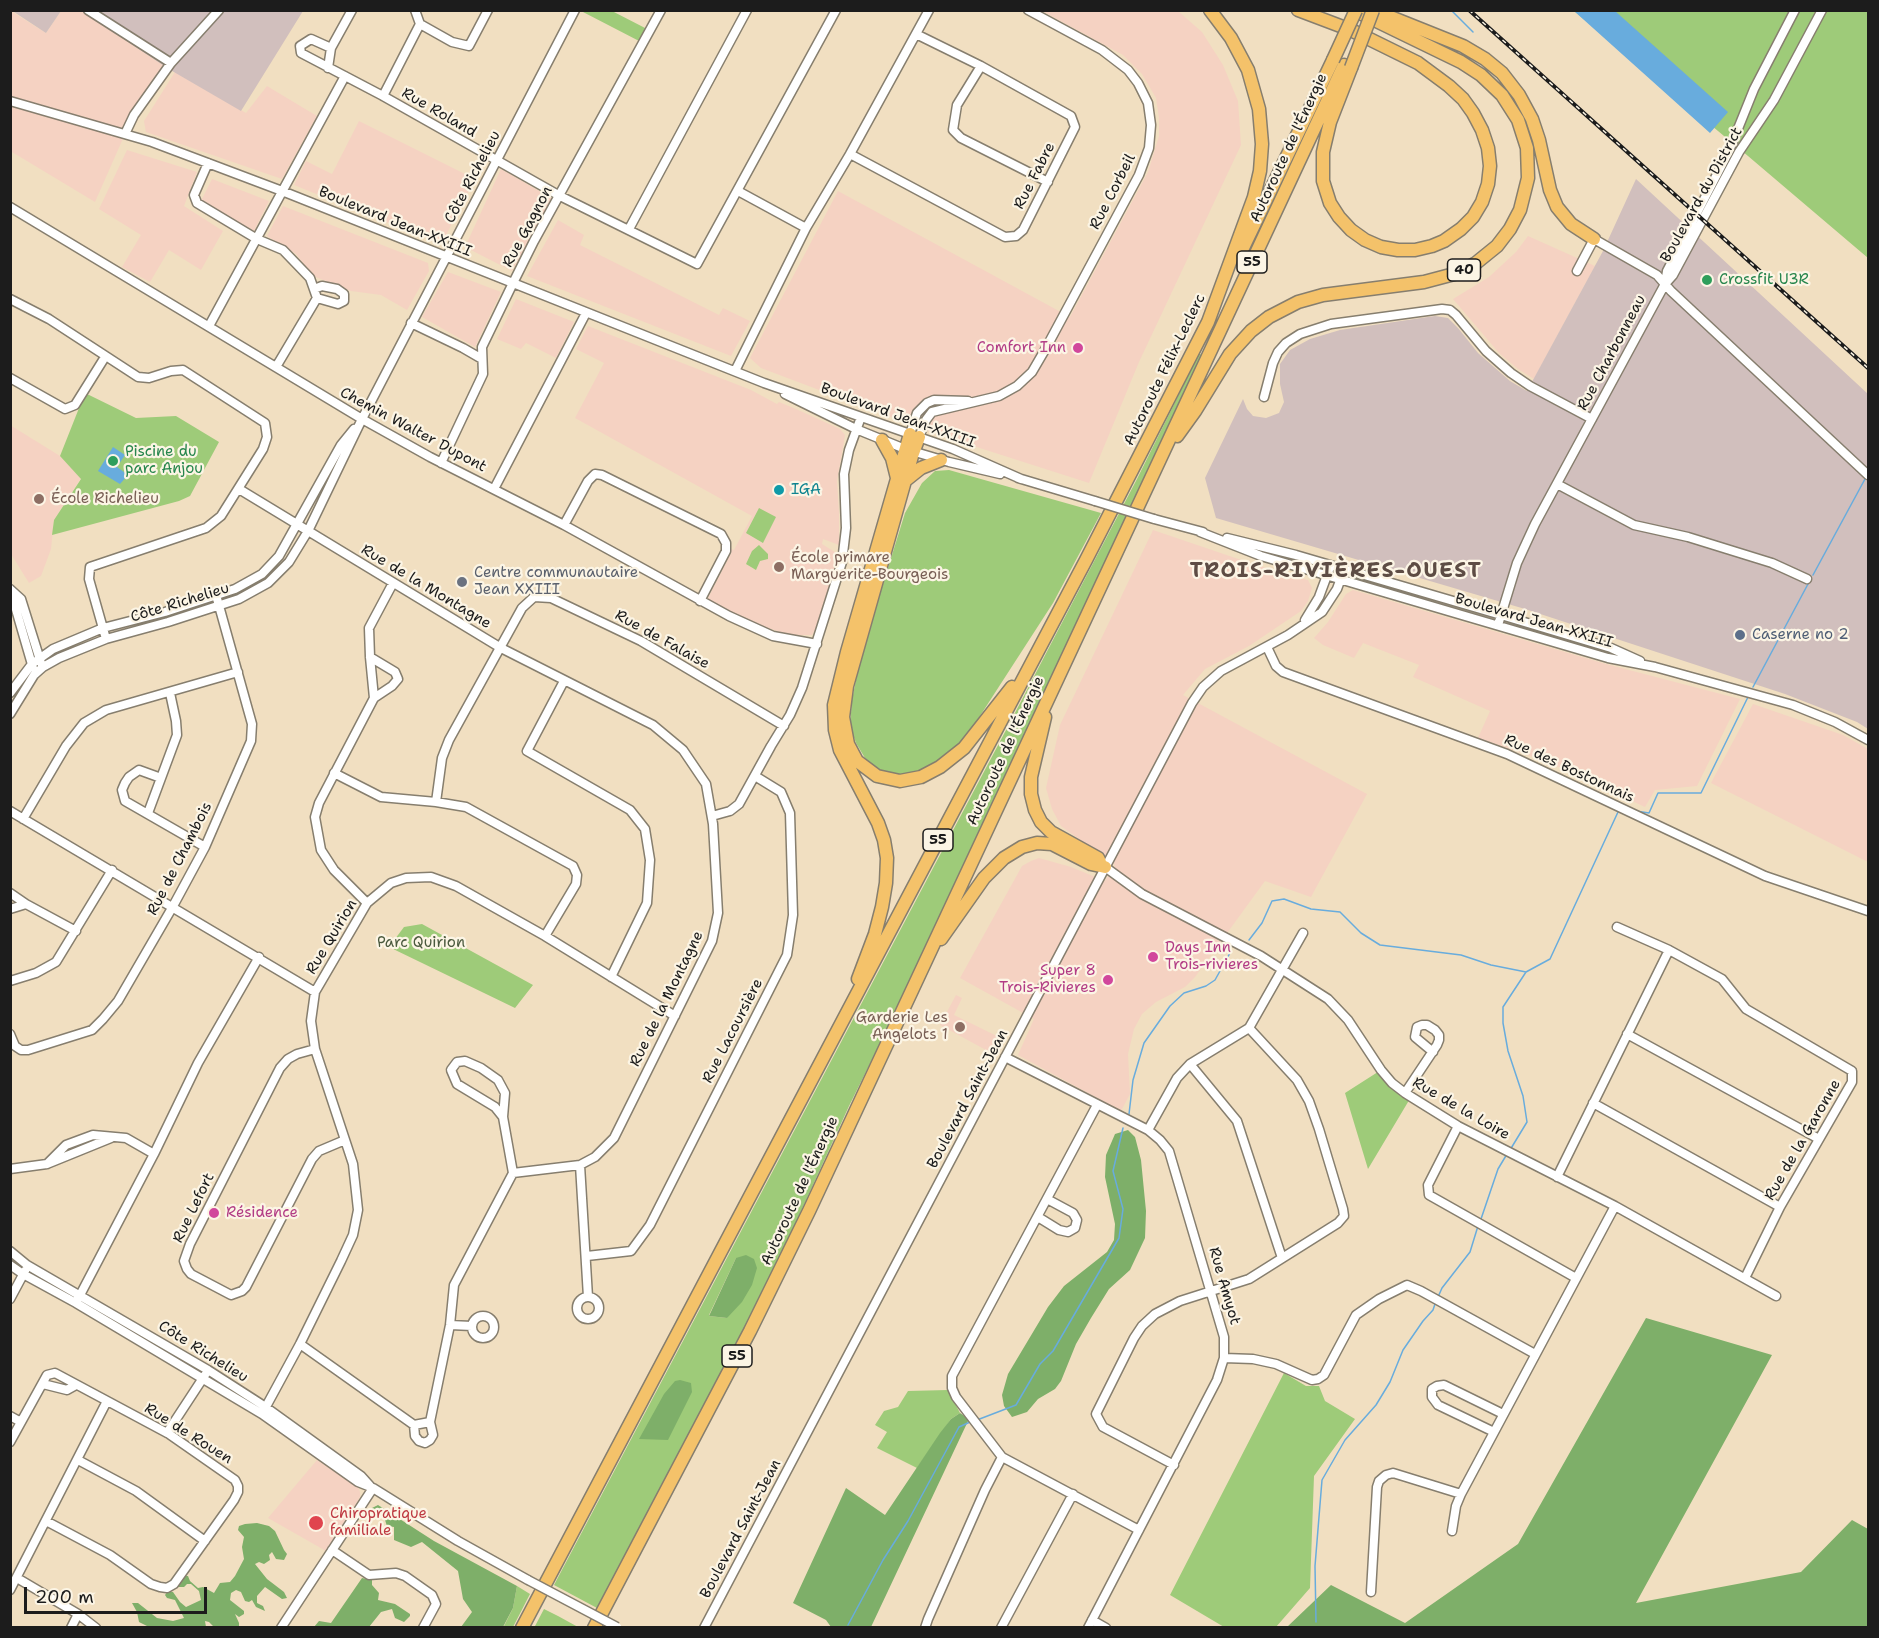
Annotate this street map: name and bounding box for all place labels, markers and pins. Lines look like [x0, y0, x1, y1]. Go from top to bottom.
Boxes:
place label: Crossfit U3R [1719, 271, 1809, 289]
marker: Crossfit U3R [1700, 273, 1714, 287]
place label: Comfort Inn [977, 339, 1066, 357]
marker: Comfort Inn [1071, 341, 1085, 355]
place label: Piscine du parc Anjou [125, 443, 203, 478]
marker: Piscine du parc Anjou [106, 454, 120, 468]
place label: IGA [791, 481, 821, 499]
marker: IGA [772, 483, 786, 497]
place label: École Richelieu [51, 490, 159, 508]
marker: École Richelieu [32, 492, 46, 506]
place label: École primare Marguerite-Bourgeois [791, 549, 948, 584]
marker: École primare Marguerite-Bourgeois [772, 560, 786, 574]
place label: Centre communautaire Jean XXIII [474, 564, 638, 599]
marker: Centre communautaire Jean XXIII [455, 575, 469, 589]
place label: Caserne no 2 [1752, 626, 1849, 644]
marker: Caserne no 2 [1733, 628, 1747, 642]
place label: Days Inn Trois-rivieres [1165, 939, 1258, 974]
marker: Days Inn Trois-rivieres [1146, 950, 1160, 964]
place label: Super 8 Trois-Rivieres [999, 962, 1096, 997]
marker: Super 8 Trois-Rivieres [1101, 973, 1115, 987]
place label: Garderie Les Angelots 1 [856, 1009, 948, 1044]
marker: Garderie Les Angelots 1 [953, 1020, 967, 1034]
place label: Résidence [226, 1204, 298, 1222]
marker: Résidence [207, 1206, 221, 1220]
place label: Chiropratique familiale [330, 1505, 427, 1540]
marker: Chiropratique familiale [307, 1514, 325, 1532]

